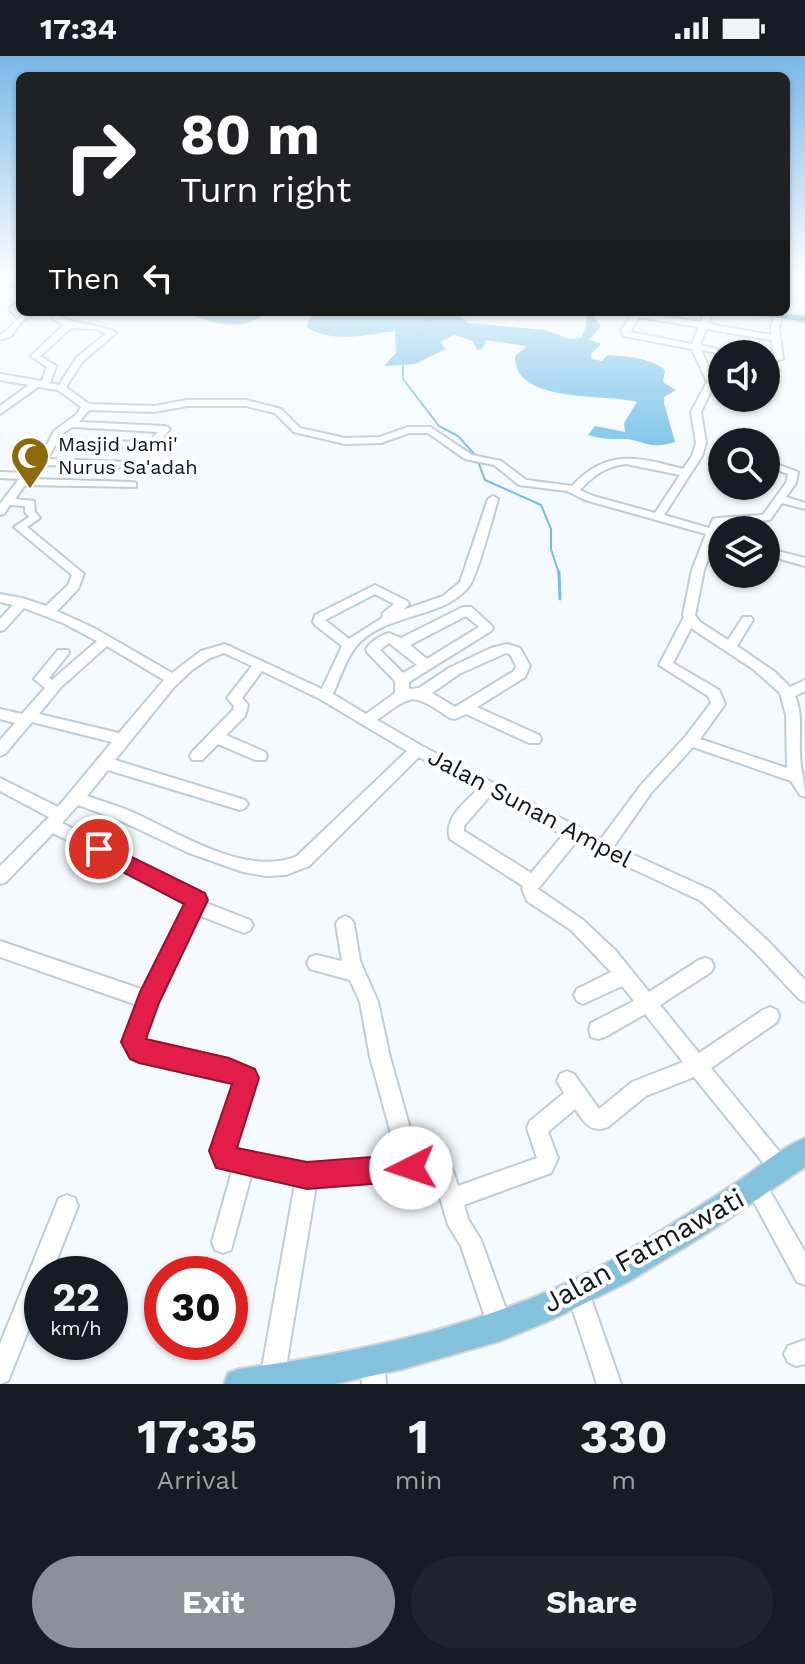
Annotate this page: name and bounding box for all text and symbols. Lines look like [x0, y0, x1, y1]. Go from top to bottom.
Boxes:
text: 17:34 [40, 11, 117, 46]
text: 80 m [180, 102, 320, 168]
icon: right [48, 104, 152, 208]
text: Turn right [180, 169, 351, 211]
icon: left [136, 256, 180, 300]
text: Then [48, 261, 120, 296]
map controls [708, 340, 780, 588]
button: sound [708, 340, 780, 412]
button: search [708, 428, 780, 500]
place label: Masjid Jami' Nurus Sa'adah [58, 432, 198, 479]
mosque icon: Masjid Jami' Nurus Sa'adah [9, 435, 51, 490]
button: layers [708, 516, 780, 588]
street label: Jalan Sunan Ampel [424, 743, 637, 874]
pin [65, 815, 133, 883]
icon: arrive [77, 827, 121, 871]
position arrow [369, 1126, 453, 1210]
street label: Jalan Fatmawati [537, 1181, 750, 1319]
speed limit sign: 30 [144, 1256, 248, 1360]
text: 22 [52, 1274, 100, 1321]
text: km/h [50, 1316, 102, 1340]
text: 17:35 [137, 1408, 257, 1465]
text: 1 [408, 1408, 429, 1465]
text: 330 [580, 1408, 668, 1465]
text: Arrival [157, 1465, 238, 1495]
text: min [395, 1465, 442, 1495]
text: m [611, 1465, 636, 1495]
button: Exit [32, 1556, 395, 1648]
button: Share [411, 1556, 773, 1648]

